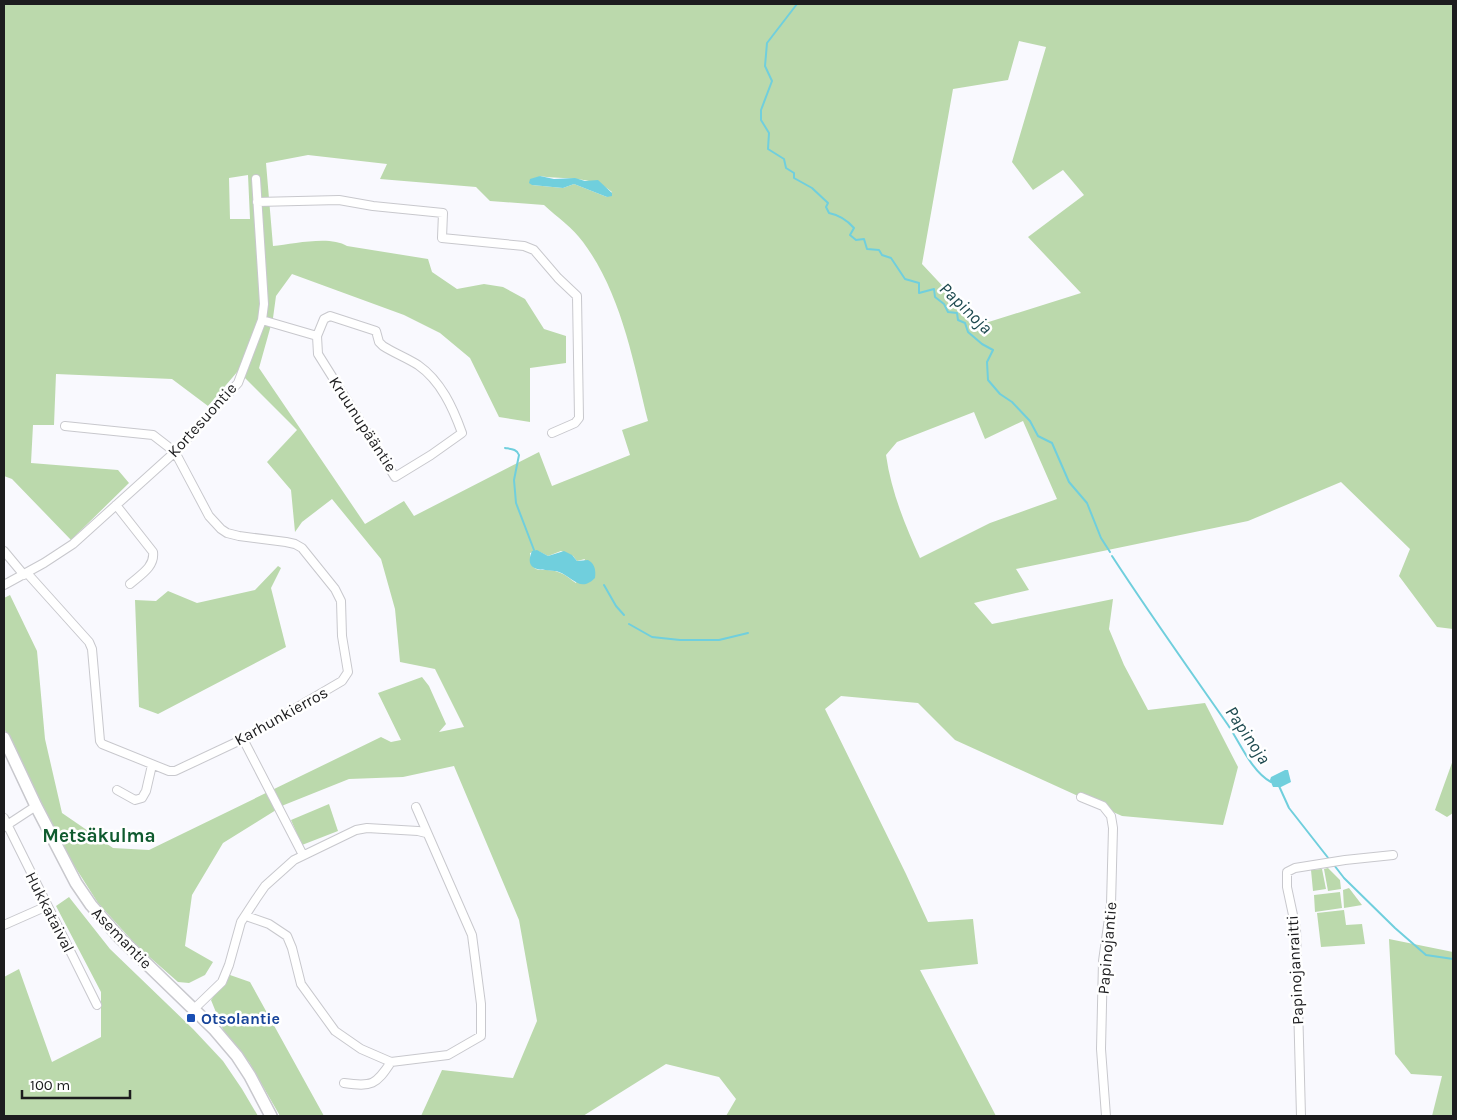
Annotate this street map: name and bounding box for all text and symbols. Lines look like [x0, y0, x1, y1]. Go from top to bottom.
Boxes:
water label: Papinoja [935, 277, 997, 339]
street label: Kruunupääntie [325, 373, 401, 475]
street label: Kortesuontie [163, 379, 241, 461]
street label: Karhunkierros [231, 682, 331, 750]
water label: Papinoja [1221, 702, 1275, 768]
district label: Metsäkulma [42, 825, 156, 847]
street label: Hukkataival [22, 868, 78, 956]
street label: Papinojantie [1093, 901, 1121, 995]
street label: Asemantie [88, 903, 156, 973]
street label: Papinojanraitti [1283, 915, 1307, 1025]
place label: Otsolantie [201, 1009, 280, 1028]
marker: Otsolantie [185, 1012, 197, 1024]
scale bar [22, 1068, 130, 1100]
text: 100 m [30, 1076, 70, 1094]

